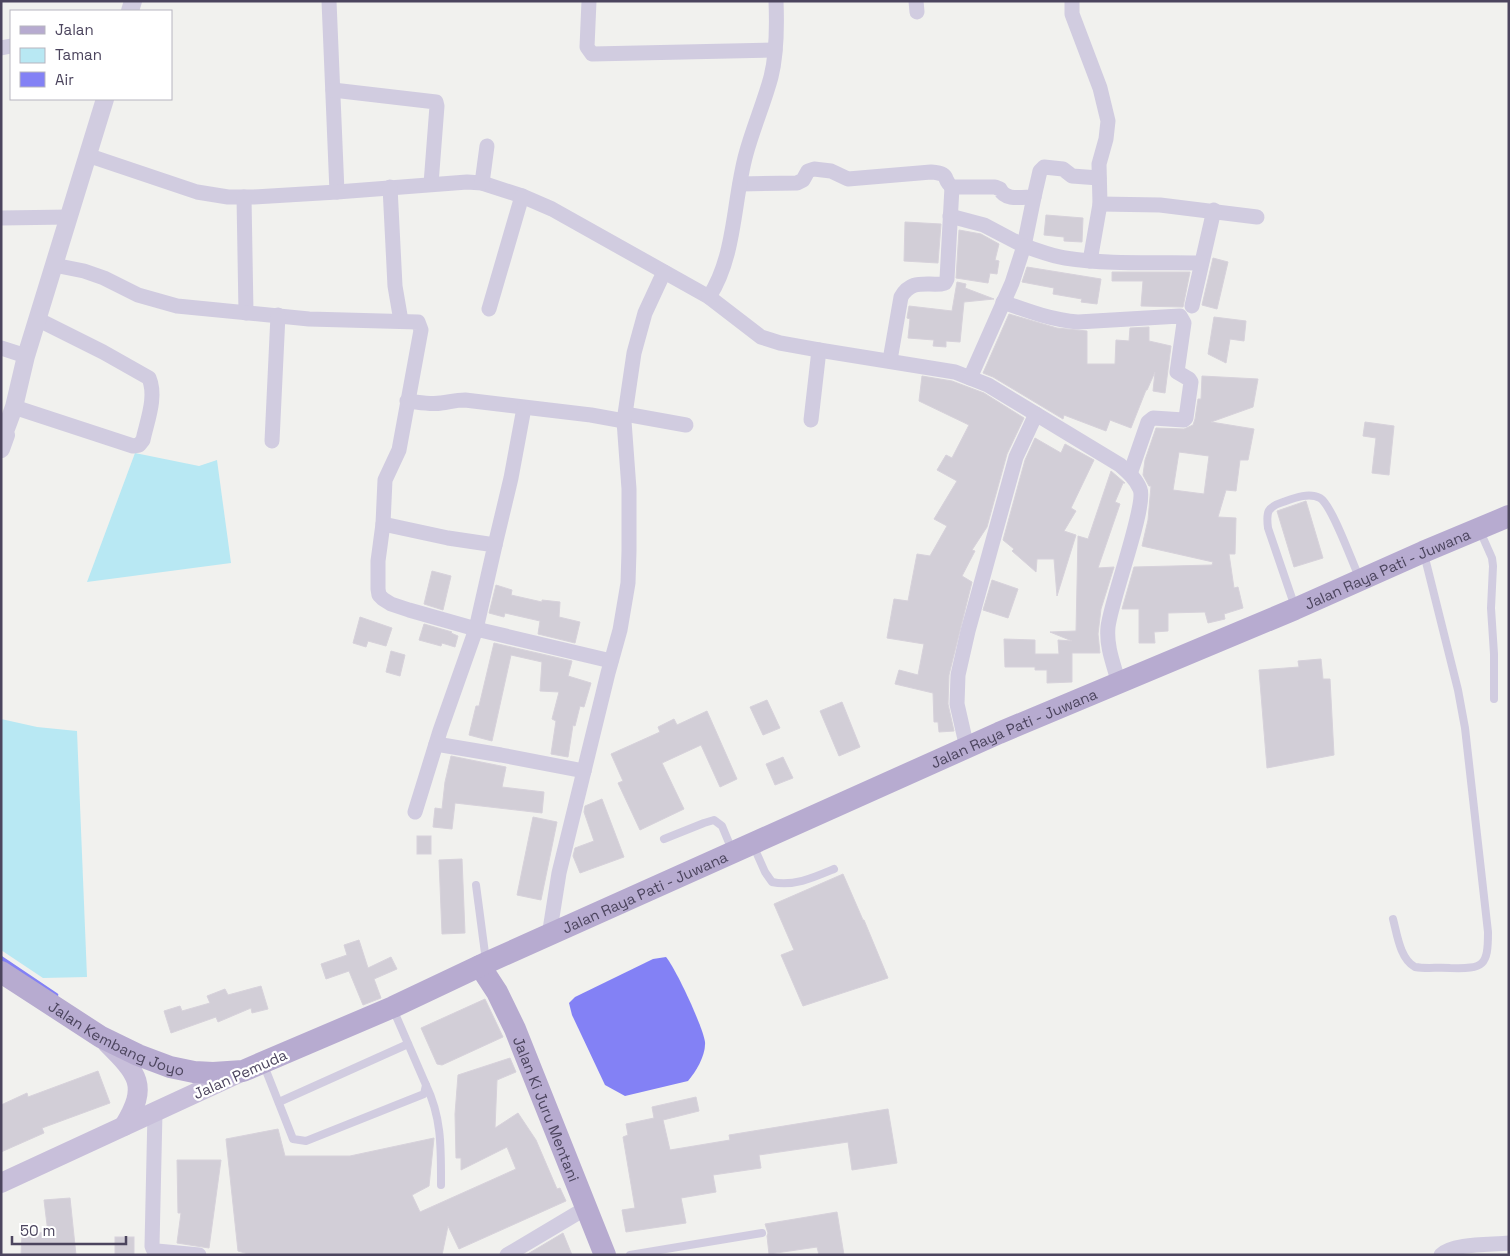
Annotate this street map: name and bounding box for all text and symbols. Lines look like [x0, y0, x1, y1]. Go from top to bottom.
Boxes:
legend [10, 10, 172, 100]
text: Jalan [55, 20, 94, 39]
text: Taman [55, 45, 102, 64]
text: Air [55, 70, 74, 89]
street label: Jalan Raya Pati - Juwana [1301, 524, 1473, 613]
street label: Jalan Raya Pati - Juwana [927, 683, 1100, 772]
street label: Jalan Raya Pati - Juwana [559, 846, 731, 937]
street label: Jalan Kembang Joyo [45, 996, 186, 1079]
street label: Jalan Ki Juru Mentani [509, 1033, 584, 1184]
street label: Jalan Pemuda [190, 1045, 290, 1103]
scale bar [12, 1214, 126, 1246]
text: 50 m [20, 1221, 55, 1240]

